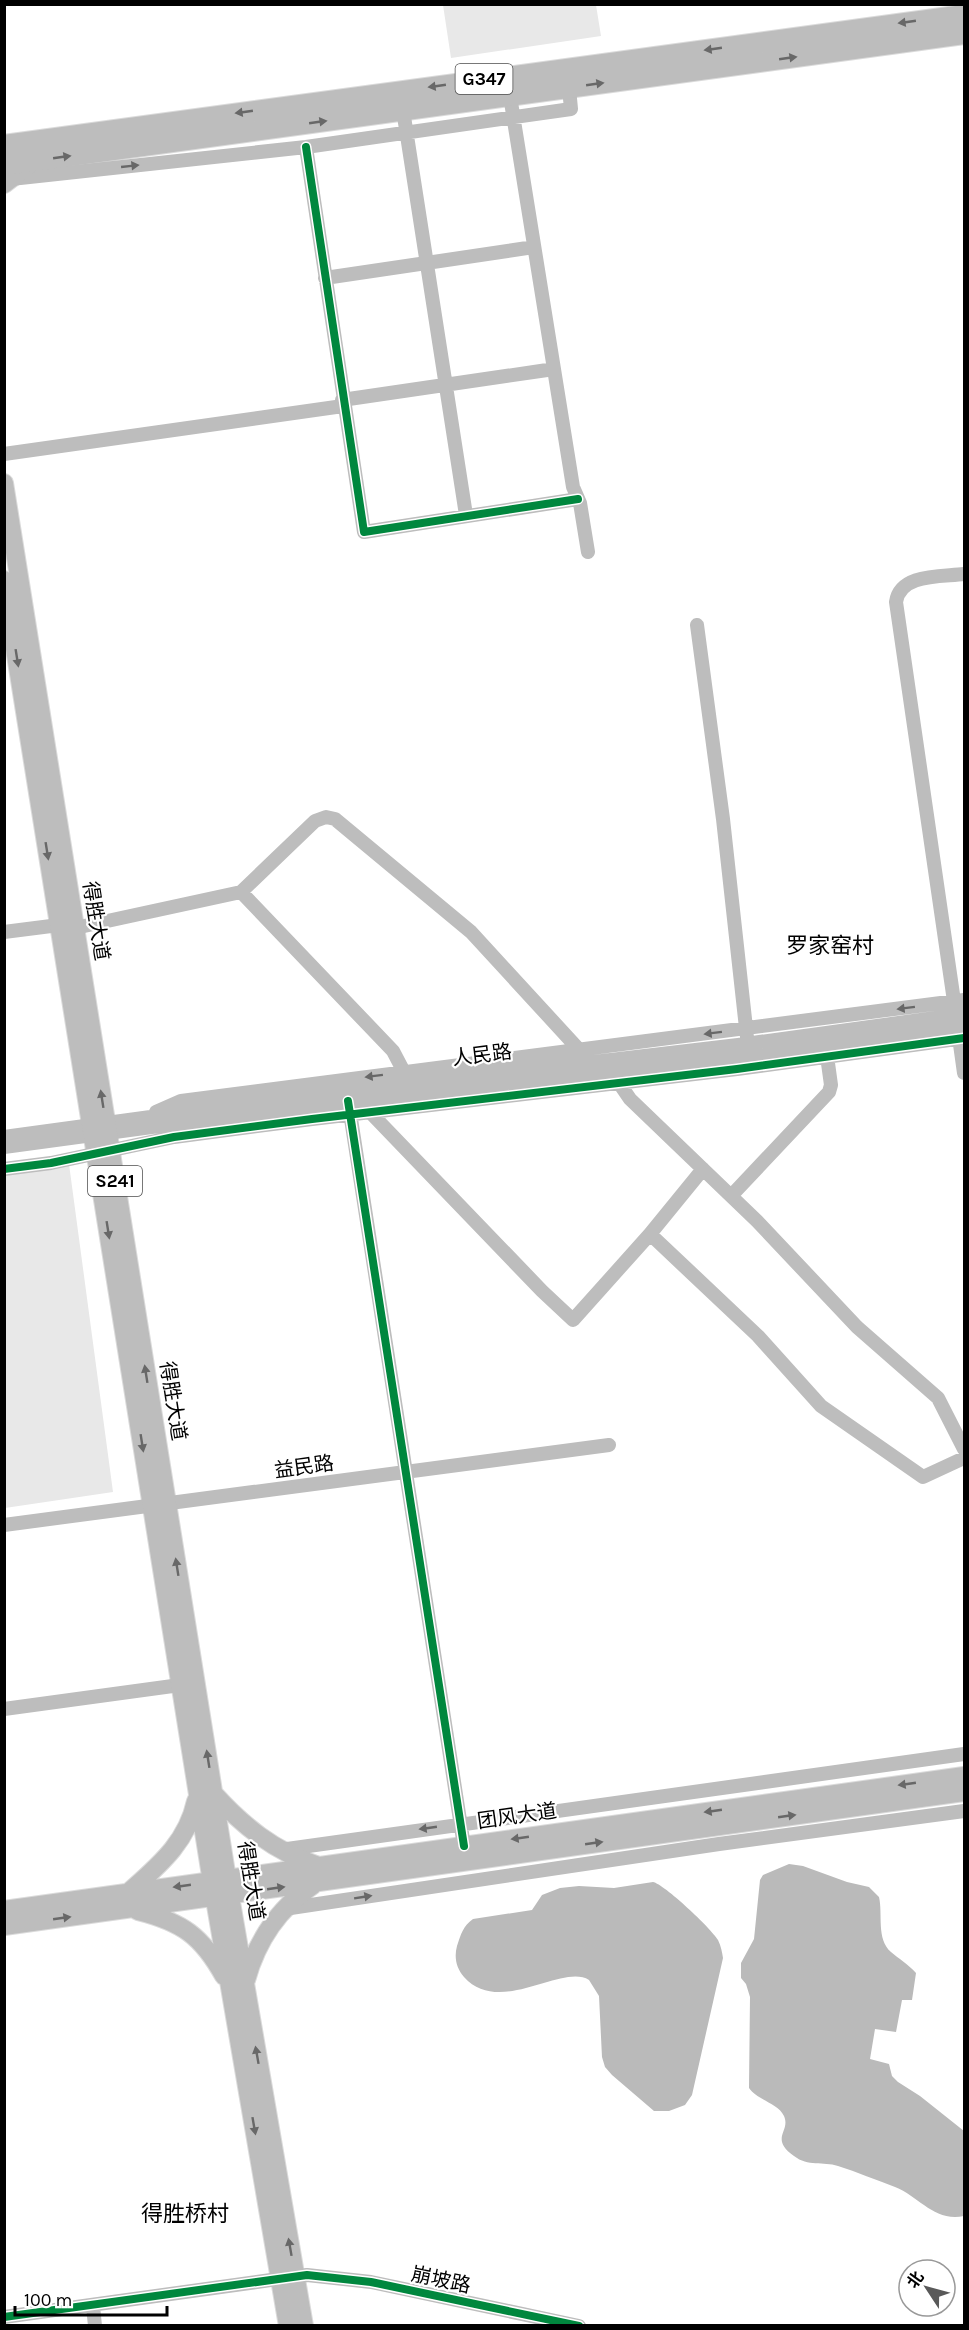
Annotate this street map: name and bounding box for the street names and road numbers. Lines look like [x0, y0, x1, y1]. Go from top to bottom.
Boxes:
road number: G347 [456, 64, 512, 94]
street label: 得胜大道 [78, 880, 114, 962]
street label: 人民路 [451, 1040, 513, 1070]
road number: S241 [88, 1166, 142, 1196]
street label: 得胜大道 [155, 1360, 191, 1442]
street label: 益民路 [273, 1451, 335, 1483]
street label: 团风大道 [476, 1799, 558, 1833]
street label: 得胜大道 [233, 1840, 269, 1922]
street label: 崩坡路 [409, 2263, 473, 2297]

